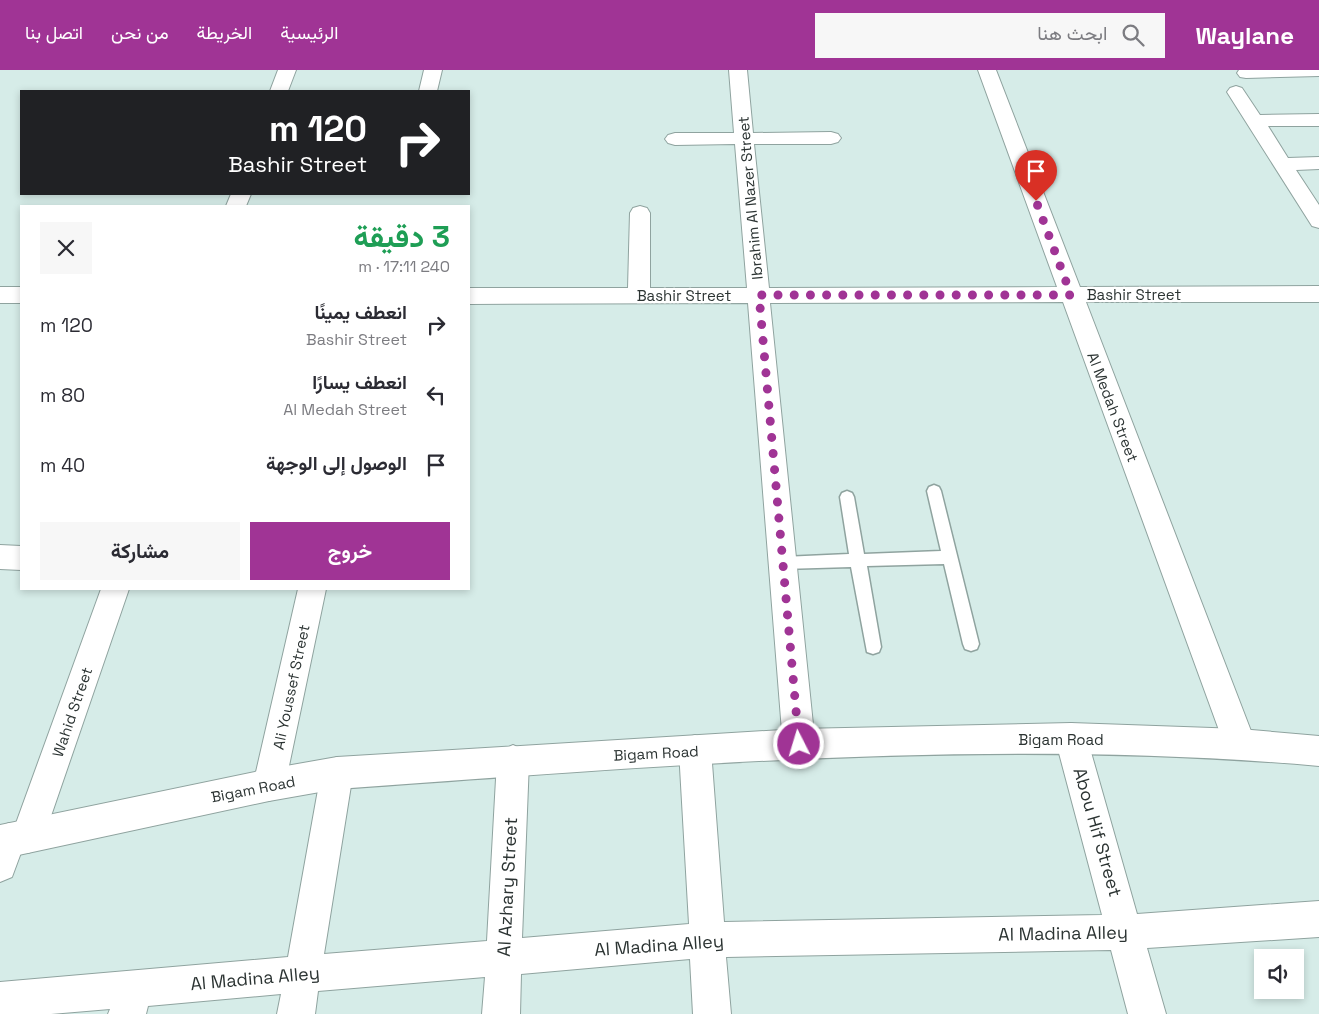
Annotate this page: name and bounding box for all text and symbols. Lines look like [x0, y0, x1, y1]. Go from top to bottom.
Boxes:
search box [815, 13, 1165, 58]
text: Waylane [1195, 20, 1294, 51]
text: اتصل بنا [25, 21, 83, 44]
text: من نحن [111, 21, 169, 44]
text: الخريطة [197, 21, 252, 44]
text: الرئيسية [280, 21, 338, 44]
text: ابحث هنا [1037, 21, 1107, 46]
icon: search [1119, 21, 1147, 49]
text: 120 m [269, 107, 367, 151]
icon: right [385, 110, 450, 175]
street label: Ibrahim Al Nazer Street [733, 115, 767, 281]
text: Bashir Street [228, 150, 367, 178]
pin [1015, 150, 1057, 201]
icon: arrive [1022, 157, 1050, 185]
text: 3 دقيقة [353, 217, 450, 256]
button: close [40, 222, 92, 274]
text: 240 m · 17:11 [358, 256, 450, 277]
street label: Bashir Street [1087, 285, 1181, 304]
street label: Bashir Street [637, 286, 731, 305]
text: انعطف يمينًا [315, 300, 407, 325]
icon: right [422, 311, 450, 339]
text: 120 m [40, 313, 93, 338]
text: Bashir Street [306, 329, 407, 350]
street label: Al Medah Street [1083, 349, 1143, 465]
text: انعطف يسارًا [312, 370, 407, 395]
icon: left [422, 381, 450, 409]
text: 80 m [40, 383, 85, 408]
text: Al Medah Street [283, 399, 407, 420]
text: الوصول إلى الوجهة [266, 451, 407, 476]
icon: arrive [422, 451, 450, 479]
text: 40 m [40, 453, 85, 478]
button: مشاركة [40, 522, 240, 580]
button: خروج [250, 522, 450, 580]
street label: Ali Youssef Street [268, 623, 314, 751]
street label: Wahid Street [48, 664, 96, 759]
position arrow [772, 717, 824, 769]
street label: Bigam Road [1018, 730, 1104, 749]
street label: Bigam Road [613, 741, 699, 765]
street label: Abou Hif Street [1069, 765, 1127, 899]
street label: Bigam Road [209, 772, 297, 806]
street label: Al Azhary Street [492, 817, 522, 957]
street label: Al Madina Alley [998, 920, 1128, 946]
street label: Al Madina Alley [594, 929, 724, 961]
map controls [1254, 949, 1304, 999]
button: sound [1254, 949, 1304, 999]
street label: Al Madina Alley [189, 961, 321, 995]

